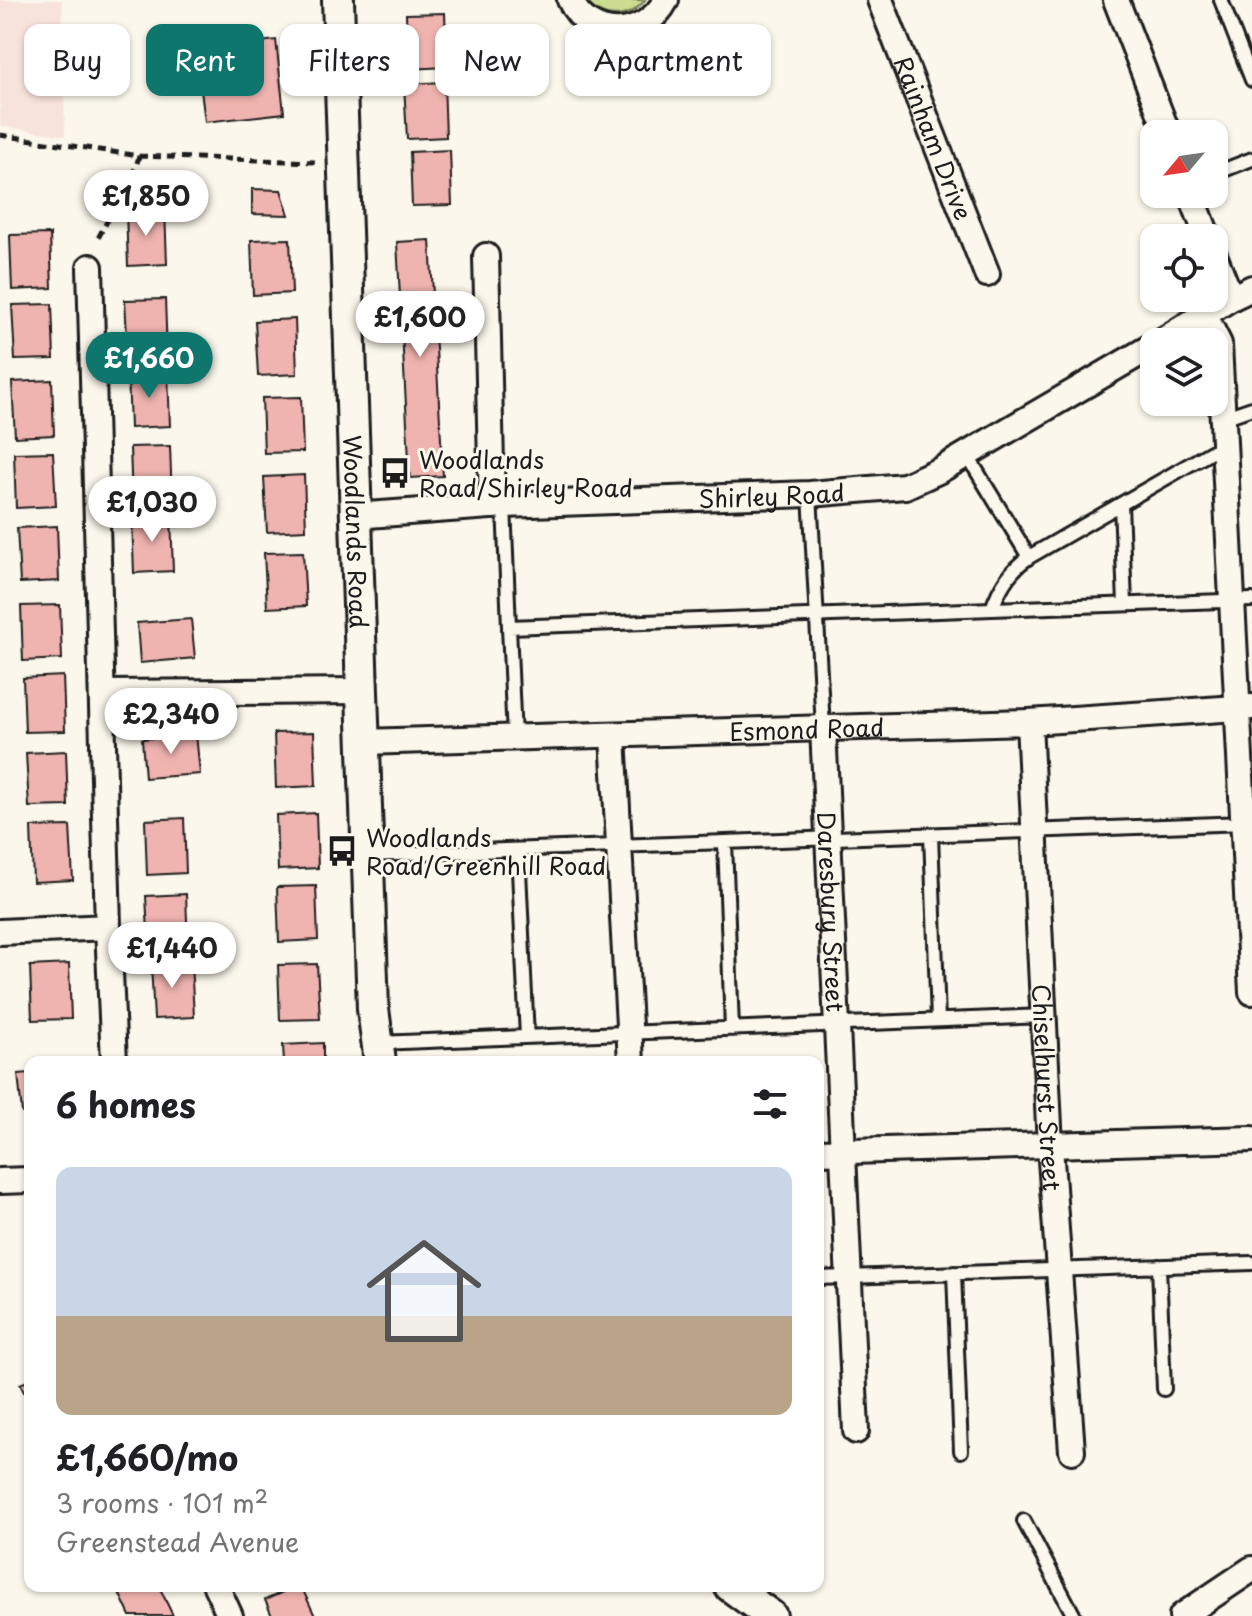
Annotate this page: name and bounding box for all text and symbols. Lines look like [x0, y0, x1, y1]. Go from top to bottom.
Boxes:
chip: Buy [24, 24, 130, 96]
chip: Rent [146, 24, 264, 96]
chip: Filters [280, 24, 419, 96]
chip: New [435, 24, 549, 96]
chip: Apartment [565, 24, 771, 96]
street label: Rainham Drive [886, 51, 982, 225]
north arrow [1140, 120, 1228, 208]
map controls [1140, 120, 1228, 416]
pin: £1,850 [81, 170, 211, 238]
text: £1,850 [102, 176, 190, 215]
button: locate [1140, 224, 1228, 312]
pin: £1,600 [355, 291, 485, 359]
text: £1,600 [374, 297, 466, 336]
button: layers [1140, 328, 1228, 416]
pin: £1,660 [84, 332, 214, 400]
text: £1,660 [104, 338, 194, 377]
street label: Woodlands Road [335, 434, 378, 629]
place label: Woodlands Road/Shirley Road [419, 441, 633, 505]
bus stop icon: Woodlands Road/Shirley Road [378, 456, 412, 490]
street label: Shirley Road [698, 473, 846, 516]
pin: £1,030 [87, 476, 217, 544]
text: £1,030 [106, 482, 198, 521]
pin: £2,340 [106, 688, 236, 756]
text: £2,340 [122, 694, 220, 733]
street label: Esmond Road [729, 708, 885, 749]
street label: Daresbury Street [809, 811, 854, 1013]
place label: Woodlands Road/Greenhill Road [366, 819, 606, 883]
bus stop icon: Woodlands Road/Greenhill Road [325, 834, 359, 868]
pin: £1,440 [107, 922, 237, 990]
text: £1,440 [126, 928, 218, 967]
street label: Chiselhurst Street [1024, 983, 1071, 1192]
text: 6 homes [56, 1078, 196, 1130]
icon: filters [748, 1082, 792, 1126]
icon: home [352, 1219, 496, 1363]
text: £1,660/mo [56, 1431, 238, 1483]
text: 3 rooms · 101 m² [56, 1483, 268, 1522]
text: Greenstead Avenue [56, 1522, 299, 1561]

